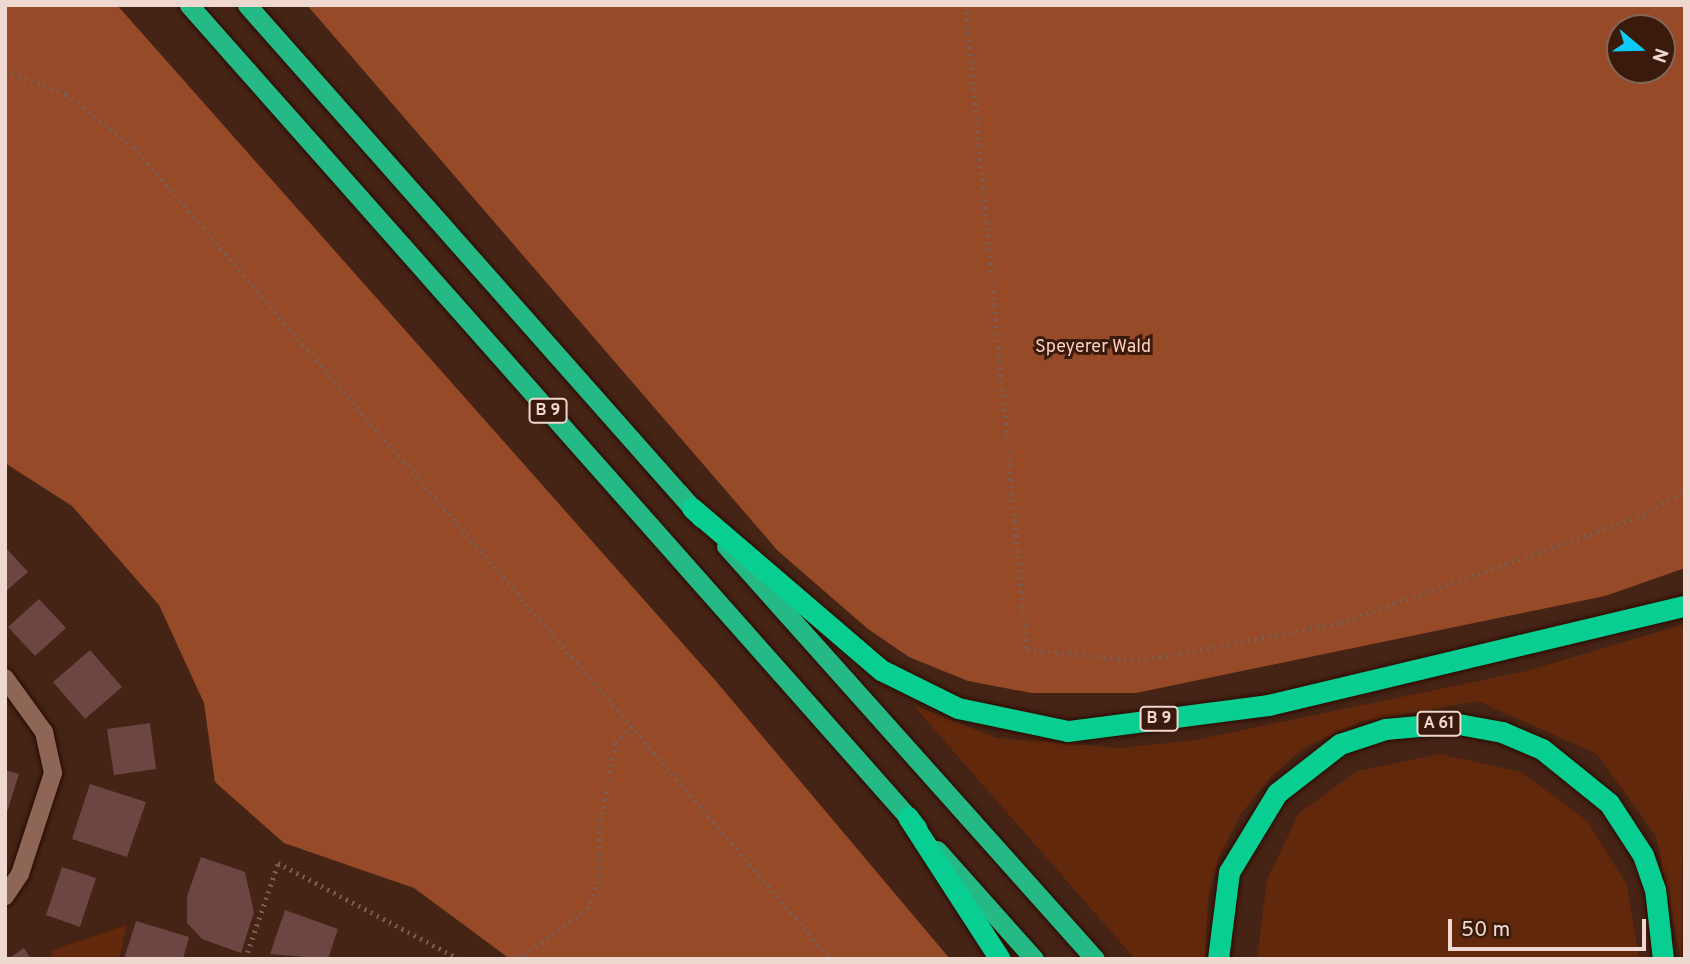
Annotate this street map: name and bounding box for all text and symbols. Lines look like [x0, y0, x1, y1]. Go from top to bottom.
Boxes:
north arrow [1606, 14, 1676, 84]
text: N [1645, 45, 1673, 66]
park label: Speyerer Wald [1035, 337, 1151, 359]
road number: B 9 [527, 398, 569, 424]
road number: B 9 [1138, 706, 1180, 732]
road number: A 61 [1414, 712, 1464, 736]
scale bar [1452, 904, 1650, 948]
text: 50 m [1461, 917, 1510, 944]

